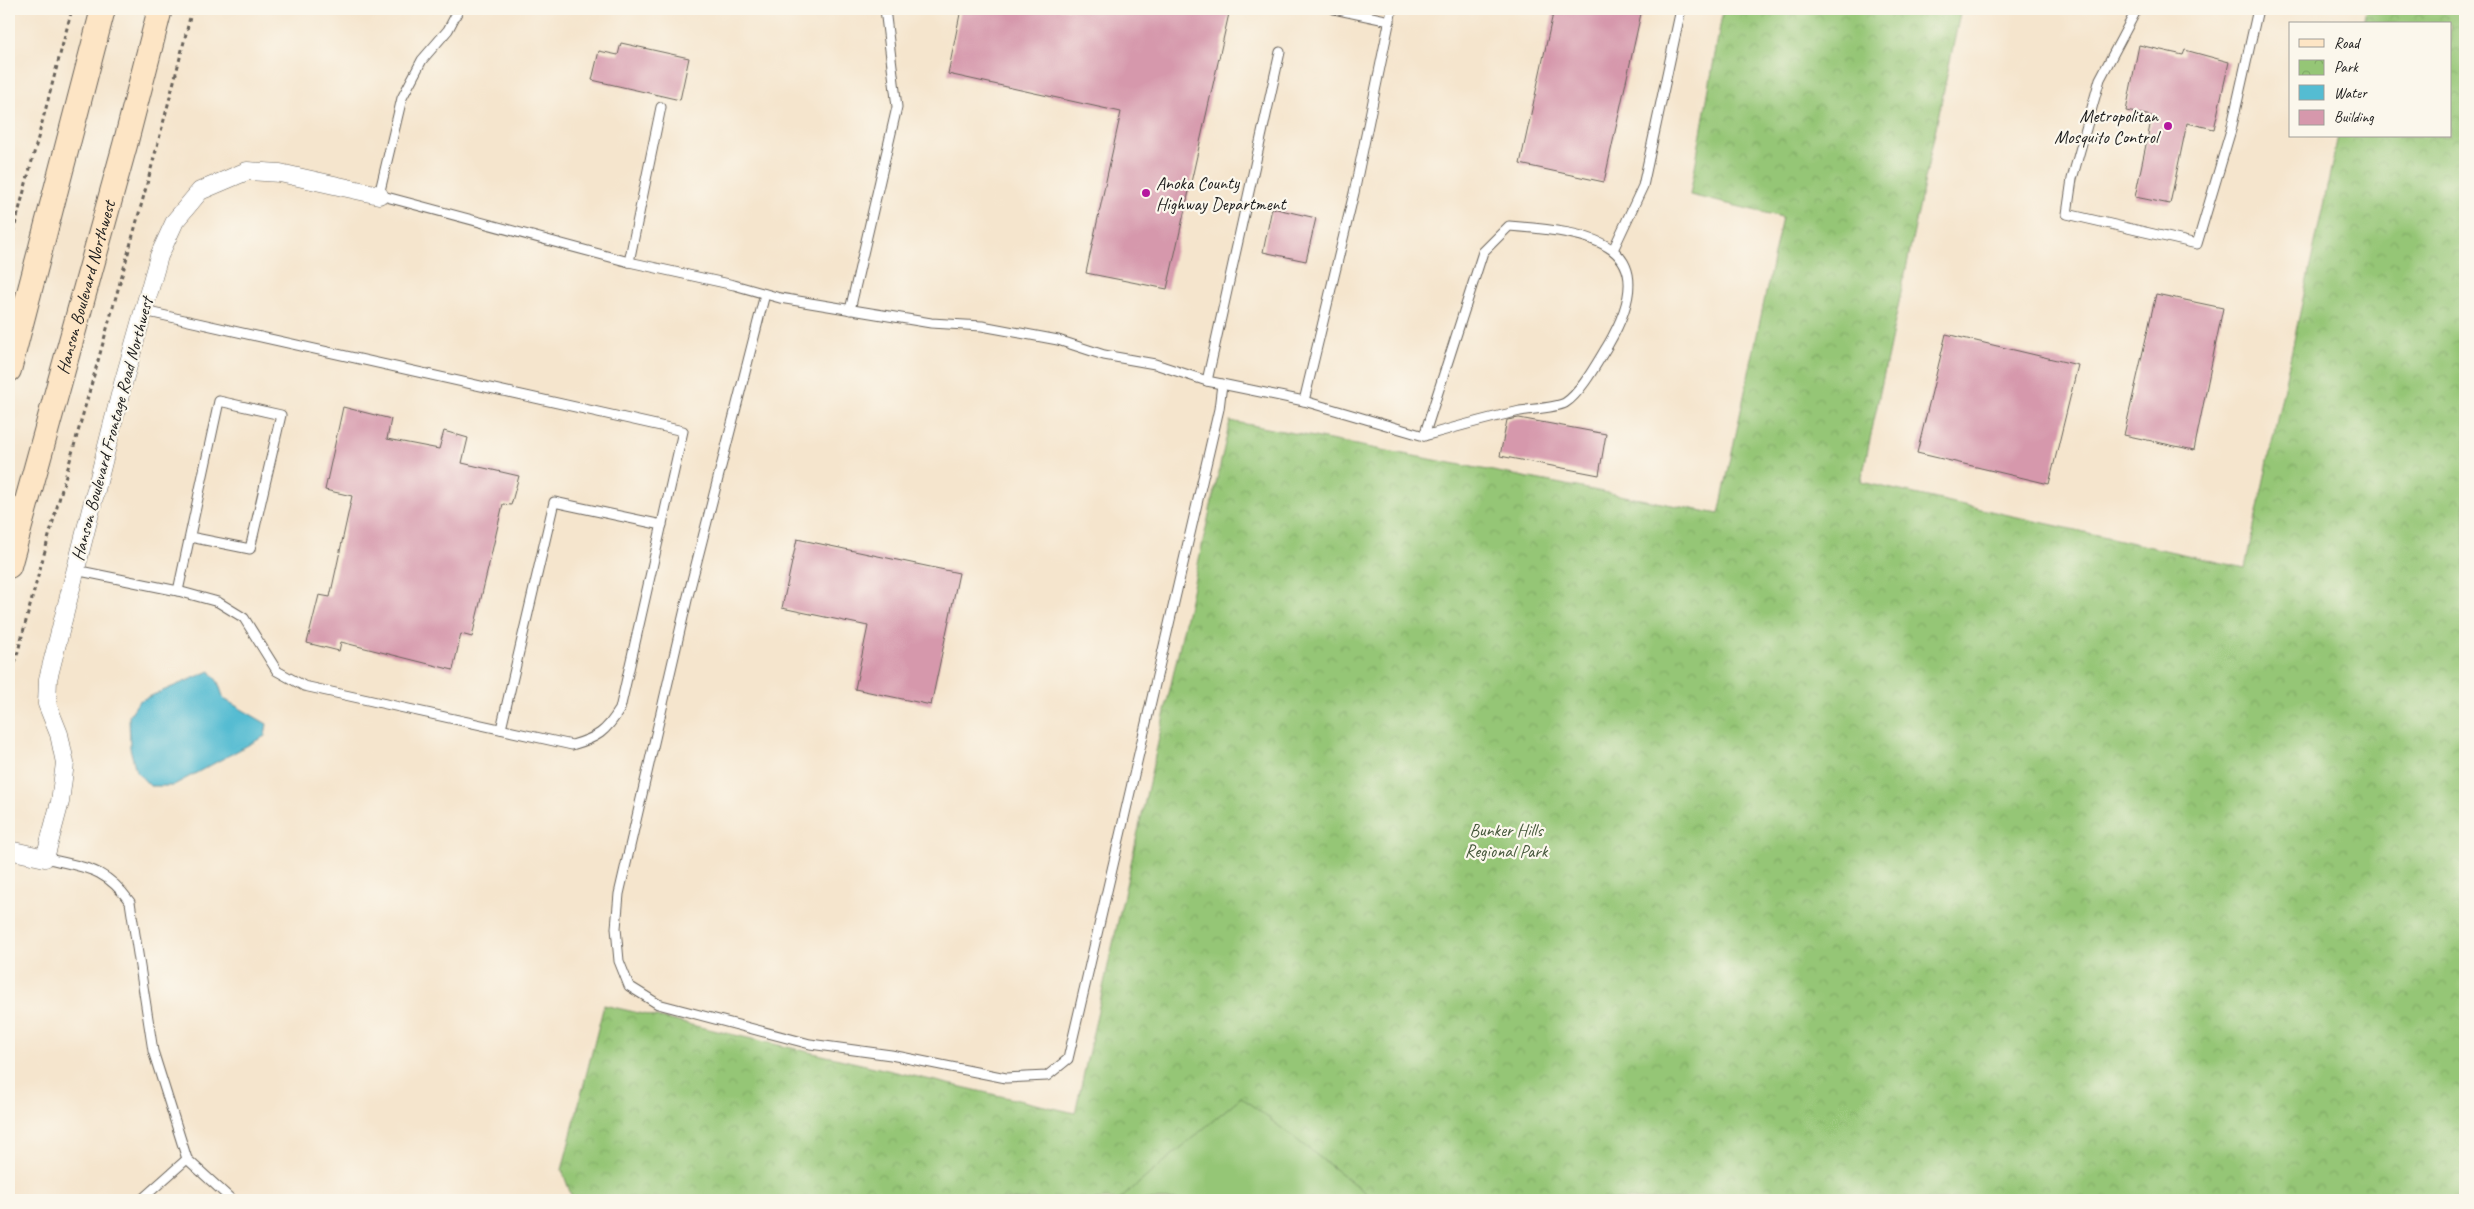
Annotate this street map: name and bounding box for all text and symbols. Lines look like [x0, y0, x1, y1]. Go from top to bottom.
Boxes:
legend [2289, 22, 2452, 138]
text: Road [2334, 34, 2361, 53]
text: Park [2334, 58, 2359, 77]
text: Water [2334, 84, 2368, 103]
place label: Metropolitan Mosquito Control [2054, 105, 2161, 148]
text: Building [2334, 108, 2374, 127]
marker: Metropolitan Mosquito Control [2162, 120, 2174, 132]
place label: Anoka County Highway Department [1156, 172, 1288, 215]
marker: Anoka County Highway Department [1140, 187, 1152, 199]
street label: Hanson Boulevard Northwest [51, 196, 121, 377]
street label: Hanson Boulevard Frontage Road Northwest [66, 292, 159, 563]
park label: Bunker Hills Regional Park [1465, 819, 1549, 862]

